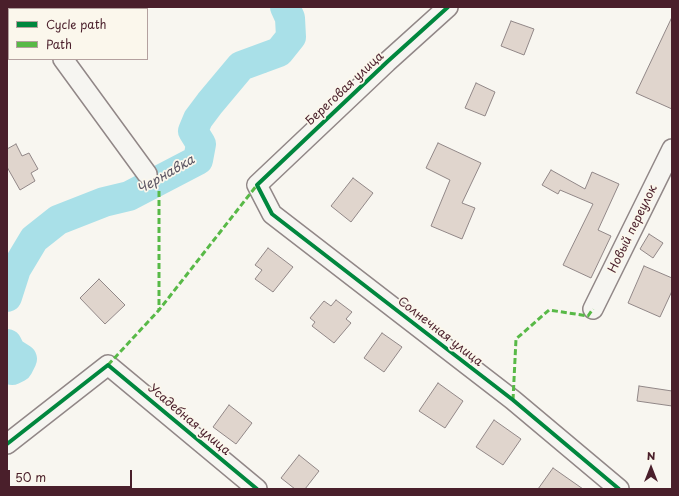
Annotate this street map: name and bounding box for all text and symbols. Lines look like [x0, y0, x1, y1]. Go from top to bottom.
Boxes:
legend [8, 8, 148, 60]
text: Cycle path [46, 15, 107, 33]
text: Path [46, 35, 72, 53]
street label: Береговая улица [303, 49, 387, 129]
water label: Чернавка [135, 152, 197, 198]
street label: Новый переулок [605, 183, 661, 275]
street label: Солнечная улица [395, 294, 485, 370]
street label: Усадебная улица [145, 382, 233, 458]
text: N [647, 447, 655, 464]
north arrow [631, 448, 671, 488]
scale bar [10, 462, 134, 488]
text: 50 m [15, 468, 46, 486]

